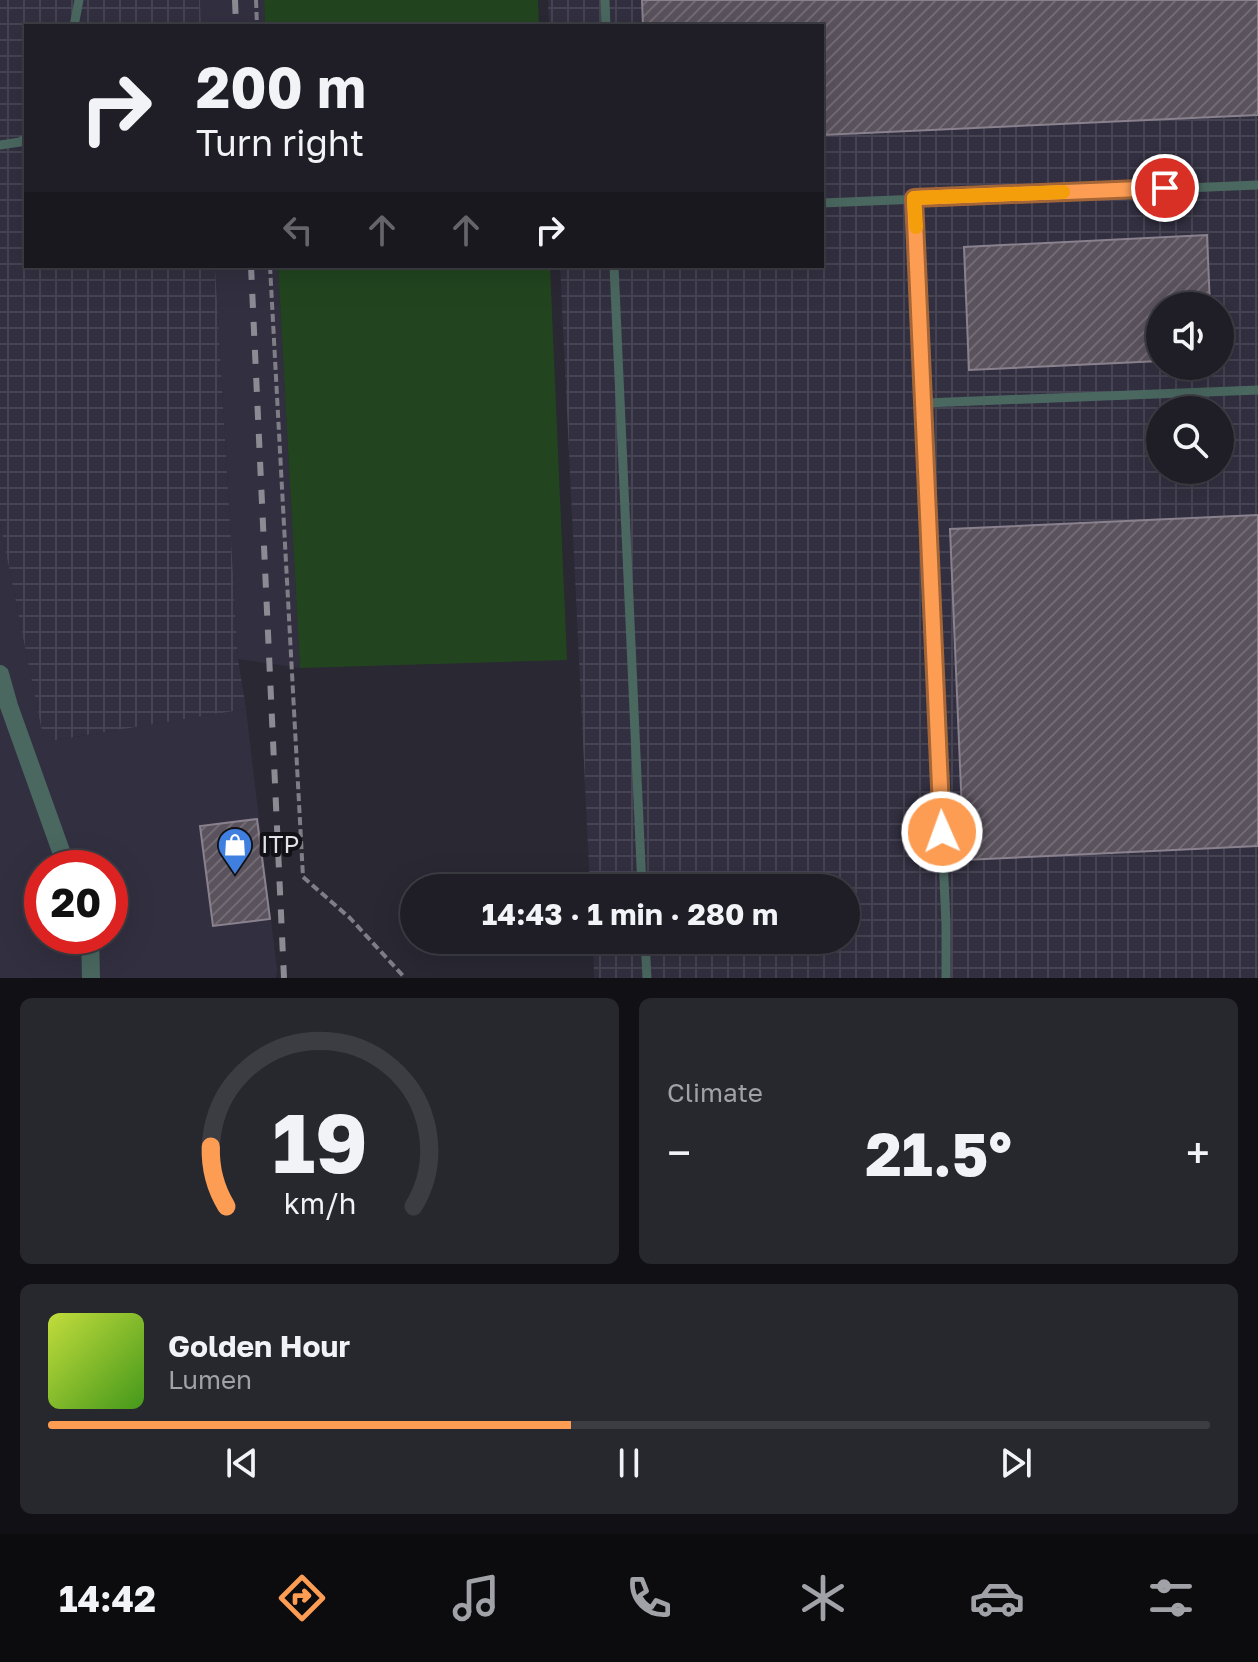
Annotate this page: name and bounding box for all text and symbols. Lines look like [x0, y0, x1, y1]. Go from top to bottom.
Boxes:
text: 200 m [196, 53, 366, 120]
icon: right [64, 56, 168, 160]
text: Turn right [196, 121, 364, 164]
pin [1131, 154, 1199, 222]
icon: arrive [1143, 166, 1187, 210]
icon: left [276, 208, 320, 252]
icon: ahead [360, 208, 404, 252]
icon: ahead [444, 208, 488, 252]
icon: right [528, 208, 572, 252]
map controls [1146, 292, 1234, 484]
button: sound [1146, 292, 1234, 380]
button: search [1146, 396, 1234, 484]
position arrow [900, 790, 984, 874]
shop icon: ITP [216, 826, 254, 876]
place label: ITP [261, 829, 299, 858]
speed limit sign: 20 [24, 850, 128, 954]
text: 14:43 · 1 min · 280 m [482, 896, 778, 932]
text: Climate [667, 1077, 763, 1108]
text: 19 [272, 1091, 367, 1191]
text: 21.5° [865, 1117, 1012, 1189]
text: − [667, 1126, 691, 1179]
text: + [1186, 1126, 1210, 1179]
text: km/h [283, 1186, 356, 1220]
text: Golden Hour [168, 1328, 350, 1364]
text: Lumen [168, 1364, 252, 1395]
icon: previous [220, 1441, 264, 1485]
icon: pause [607, 1441, 651, 1485]
icon: next [994, 1441, 1038, 1485]
icon: directions [274, 1570, 330, 1626]
icon: music [448, 1570, 504, 1626]
icon: phone [621, 1570, 677, 1626]
icon: climate [795, 1570, 851, 1626]
icon: car [969, 1570, 1025, 1626]
icon: filters [1143, 1570, 1199, 1626]
text: 14:42 [59, 1577, 156, 1620]

